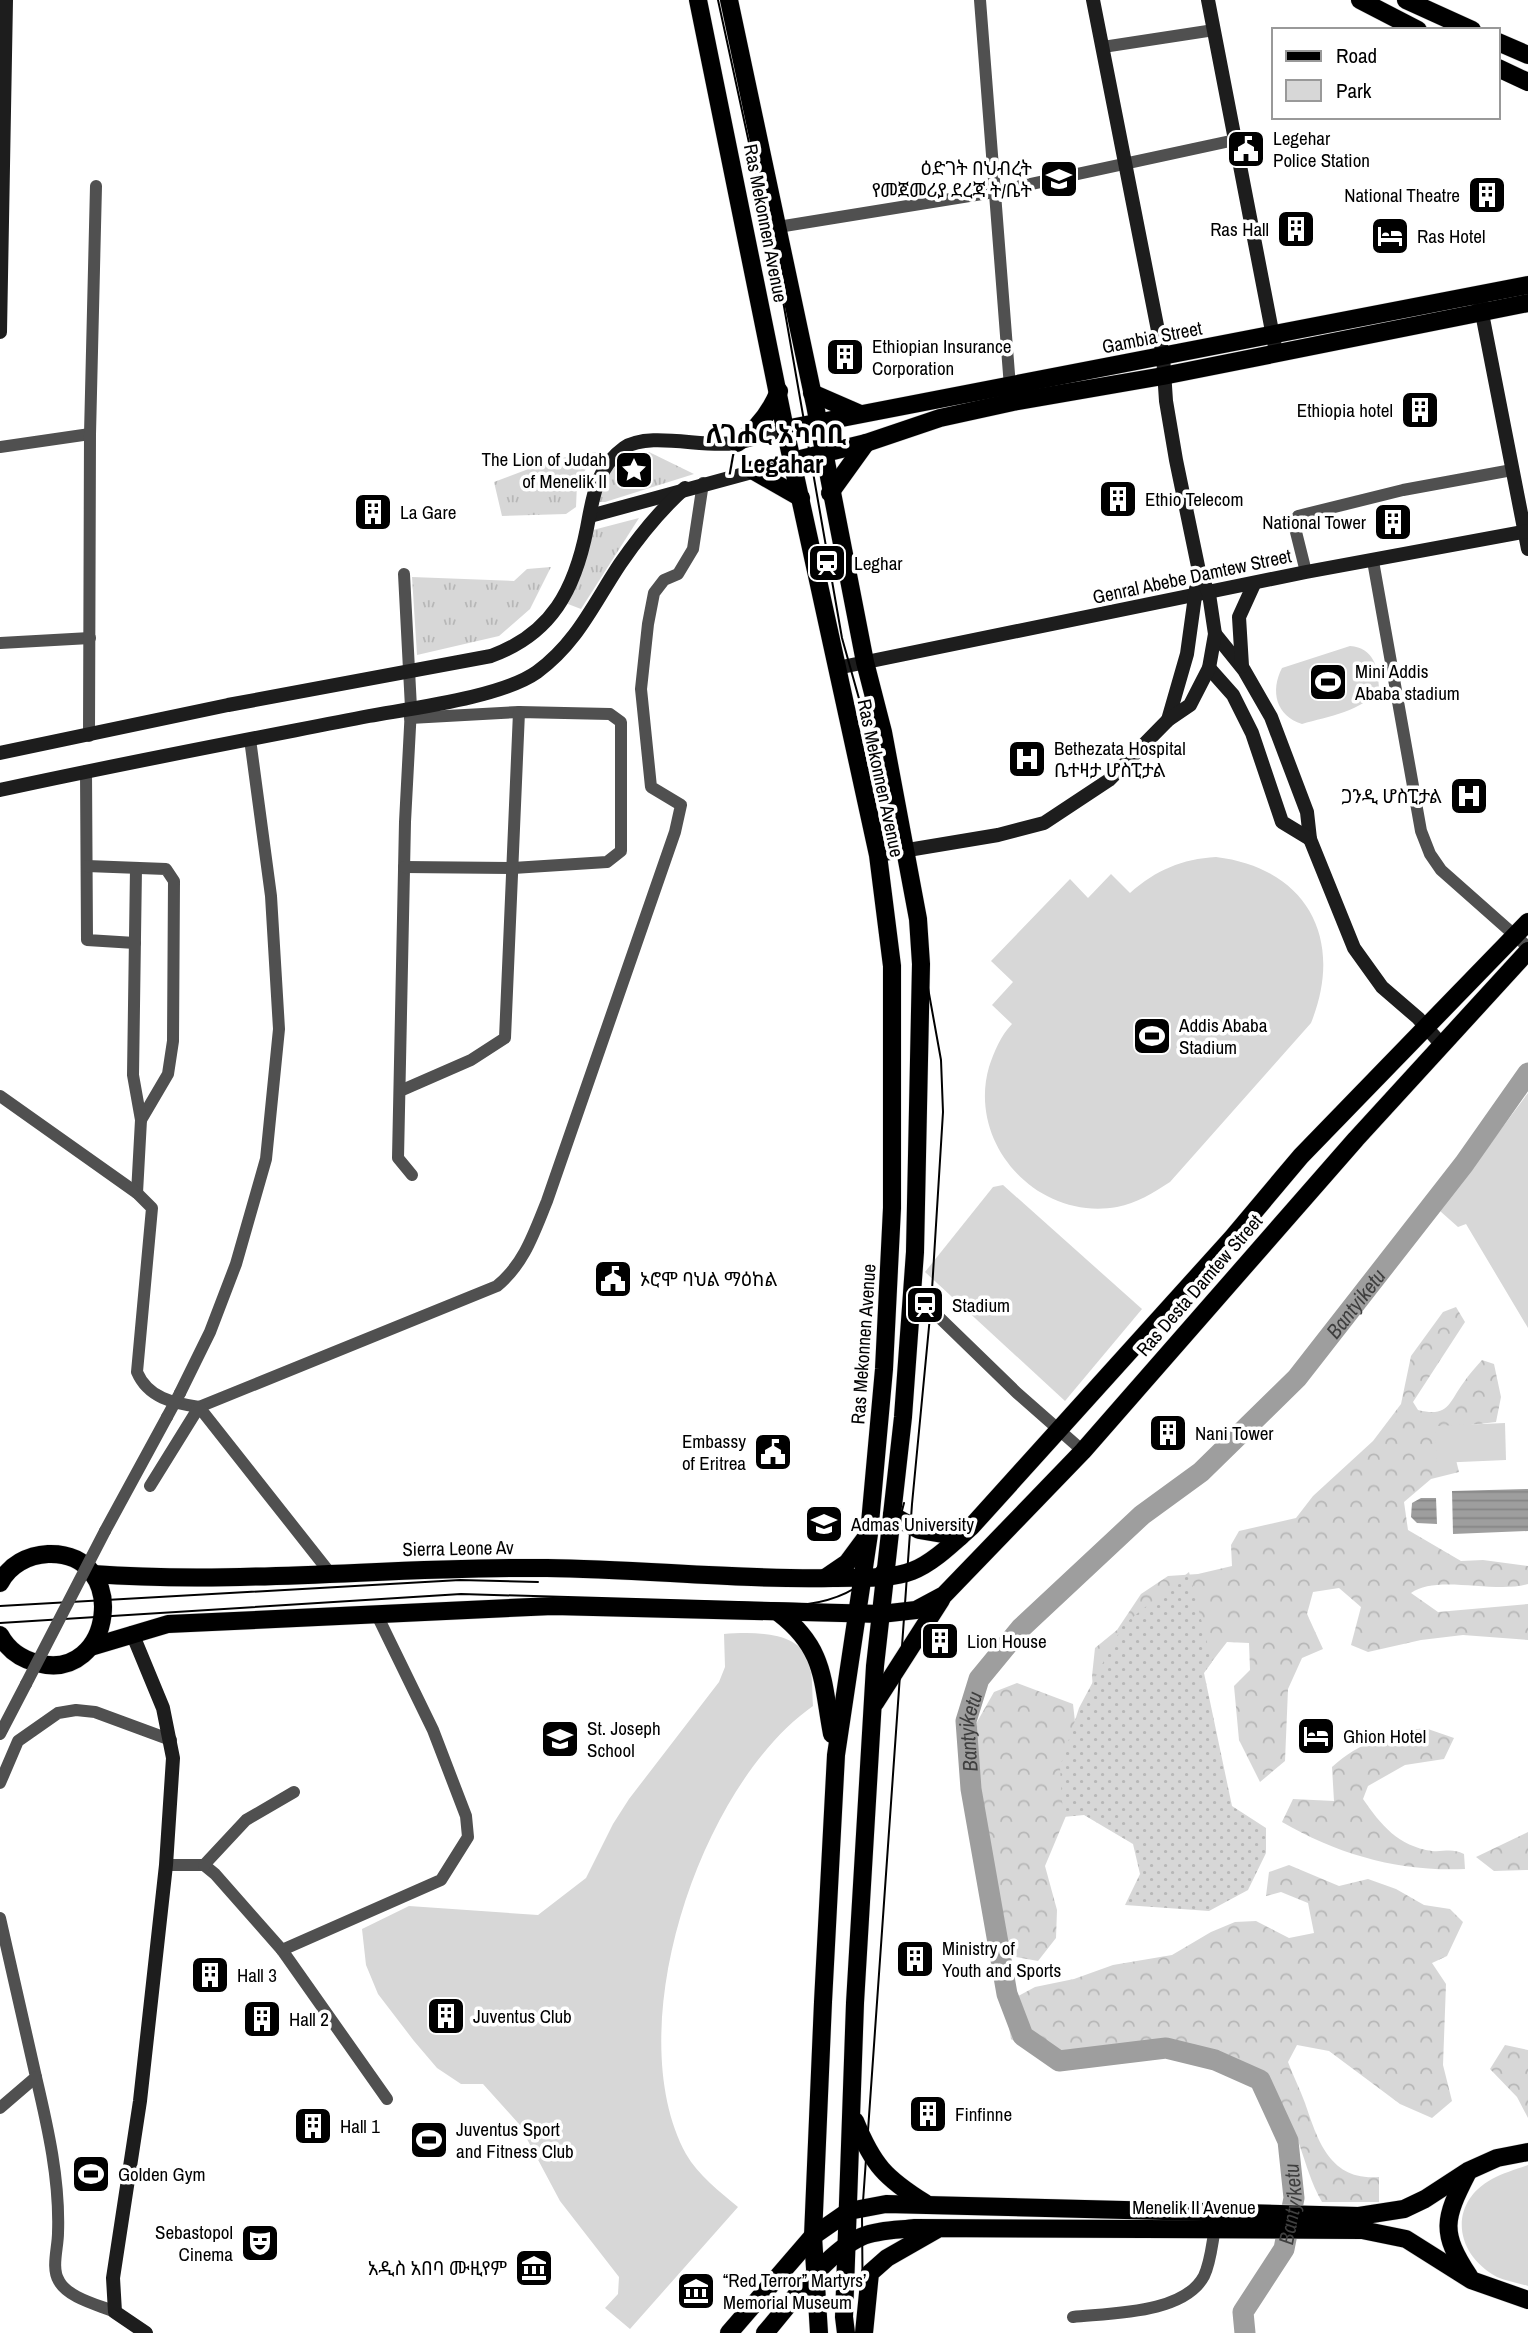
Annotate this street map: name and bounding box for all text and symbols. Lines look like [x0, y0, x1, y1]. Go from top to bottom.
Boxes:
legend [1272, 28, 1500, 119]
text: Road [1336, 41, 1377, 70]
text: Park [1336, 76, 1372, 105]
place label: Legehar Police Station [1273, 125, 1370, 173]
public building icon: Legehar Police Station [1225, 128, 1267, 170]
street label: Ras Mekonnen Avenue [738, 142, 794, 304]
place label: ዕድገት በህብረት የመጀመሪያ ደረጃ ት/ቤት [872, 155, 1033, 203]
school or university icon: ዕድገት በህብረት የመጀመሪያ ደረጃ ት/ቤት [1038, 158, 1080, 200]
building icon: National Theatre [1466, 174, 1508, 216]
place label: National Theatre [1344, 182, 1460, 208]
building icon: Ras Hall [1275, 208, 1317, 250]
hotel icon: Ras Hotel [1369, 215, 1411, 257]
place label: Ras Hall [1210, 216, 1269, 242]
place label: Ras Hotel [1417, 223, 1485, 249]
street label: Gambia Street [1100, 314, 1205, 359]
place label: Ethiopian Insurance Corporation [872, 333, 1011, 381]
building icon: Ethiopian Insurance Corporation [824, 336, 866, 378]
building icon: Ethiopia hotel [1399, 389, 1441, 431]
place label: Ethiopia hotel [1297, 397, 1393, 423]
district label: ለገሐር አካባቢ / Legahar [706, 416, 847, 481]
place label: The Lion of Judah of Menelik II [481, 446, 607, 494]
place icon: The Lion of Judah of Menelik II [613, 449, 655, 491]
building icon: Ethio Telecom [1097, 478, 1139, 520]
place label: Ethio Telecom [1145, 486, 1243, 512]
building icon: La Gare [352, 491, 394, 533]
place label: La Gare [400, 499, 456, 525]
building icon: National Tower [1372, 501, 1414, 543]
place label: National Tower [1262, 509, 1367, 535]
station icon: Leghar [806, 542, 848, 584]
street label: Genral Abebe Damtew Street [1090, 542, 1294, 610]
place label: Leghar [854, 550, 903, 576]
place label: Mini Addis Ababa stadium [1354, 658, 1460, 706]
sports icon: Mini Addis Ababa stadium [1307, 661, 1349, 703]
street label: Ras Mekonnen Avenue [852, 697, 910, 859]
place label: Bethezata Hospital ቤተዛታ ሆስፒታል [1054, 735, 1186, 783]
hospital icon: Bethezata Hospital ቤተዛታ ሆስፒታል [1006, 738, 1048, 780]
hospital icon: ጋንዲ ሆስፒታል [1448, 775, 1490, 817]
place label: ጋንዲ ሆስፒታል [1342, 783, 1442, 809]
place label: Addis Ababa Stadium [1178, 1012, 1268, 1060]
sports icon: Addis Ababa Stadium [1131, 1015, 1173, 1057]
street label: Ras Desta Damtew Street [1130, 1208, 1268, 1361]
public building icon: ኦሮሞ ባህል ማዕከል [592, 1258, 634, 1300]
water label: Bantyiketu [1319, 1262, 1392, 1344]
street label: Ras Mekonnen Avenue [844, 1263, 882, 1425]
place label: ኦሮሞ ባህል ማዕከል [640, 1266, 778, 1292]
station icon: Stadium [904, 1284, 946, 1326]
place label: Stadium [952, 1292, 1010, 1318]
building icon: Nani Tower [1147, 1412, 1189, 1454]
place label: Nani Tower [1195, 1420, 1274, 1446]
place label: Embassy of Eritrea [682, 1428, 746, 1476]
public building icon: Embassy of Eritrea [752, 1431, 794, 1473]
school or university icon: Admas University [803, 1503, 845, 1545]
place label: Admas University [850, 1511, 974, 1537]
street label: Sierra Leone Av [402, 1534, 514, 1562]
building icon: Lion House [919, 1620, 961, 1662]
place label: Lion House [967, 1628, 1047, 1654]
water label: Bantyiketu [952, 1687, 989, 1773]
place label: St. Joseph School [587, 1715, 661, 1763]
hotel icon: Ghion Hotel [1295, 1715, 1337, 1757]
school or university icon: St. Joseph School [539, 1718, 581, 1760]
place label: Ghion Hotel [1343, 1723, 1426, 1749]
place label: Ministry of Youth and Sports [942, 1935, 1061, 1983]
building icon: Ministry of Youth and Sports [894, 1938, 936, 1980]
building icon: Hall 3 [189, 1954, 231, 1996]
place label: Hall 3 [237, 1962, 277, 1988]
building icon: Juventus Club [425, 1995, 467, 2037]
building icon: Hall 2 [241, 1998, 283, 2040]
place label: Juventus Club [473, 2003, 572, 2029]
place label: Hall 2 [289, 2006, 329, 2032]
building icon: Finfinne [907, 2093, 949, 2135]
place label: Finfinne [955, 2101, 1012, 2127]
building icon: Hall 1 [292, 2105, 334, 2147]
place label: Hall 1 [340, 2113, 380, 2139]
place label: Juventus Sport and Fitness Club [456, 2116, 574, 2164]
sports icon: Juventus Sport and Fitness Club [408, 2119, 450, 2161]
sports icon: Golden Gym [70, 2153, 112, 2195]
place label: Golden Gym [118, 2161, 205, 2187]
water label: Bantyiketu [1271, 2162, 1309, 2247]
street label: Menelik II Avenue [1132, 2194, 1256, 2220]
place label: Sebastopol Cinema [155, 2219, 233, 2267]
theatre icon: Sebastopol Cinema [239, 2222, 281, 2264]
museum icon: አዲስ አበባ ሙዚየም [513, 2247, 555, 2289]
place label: አዲስ አበባ ሙዚየም [368, 2255, 507, 2281]
place label: “Red Terror” Martyrs’ Memorial Museum [723, 2267, 866, 2315]
museum icon: “Red Terror” Martyrs’ Memorial Museum [675, 2270, 717, 2312]

